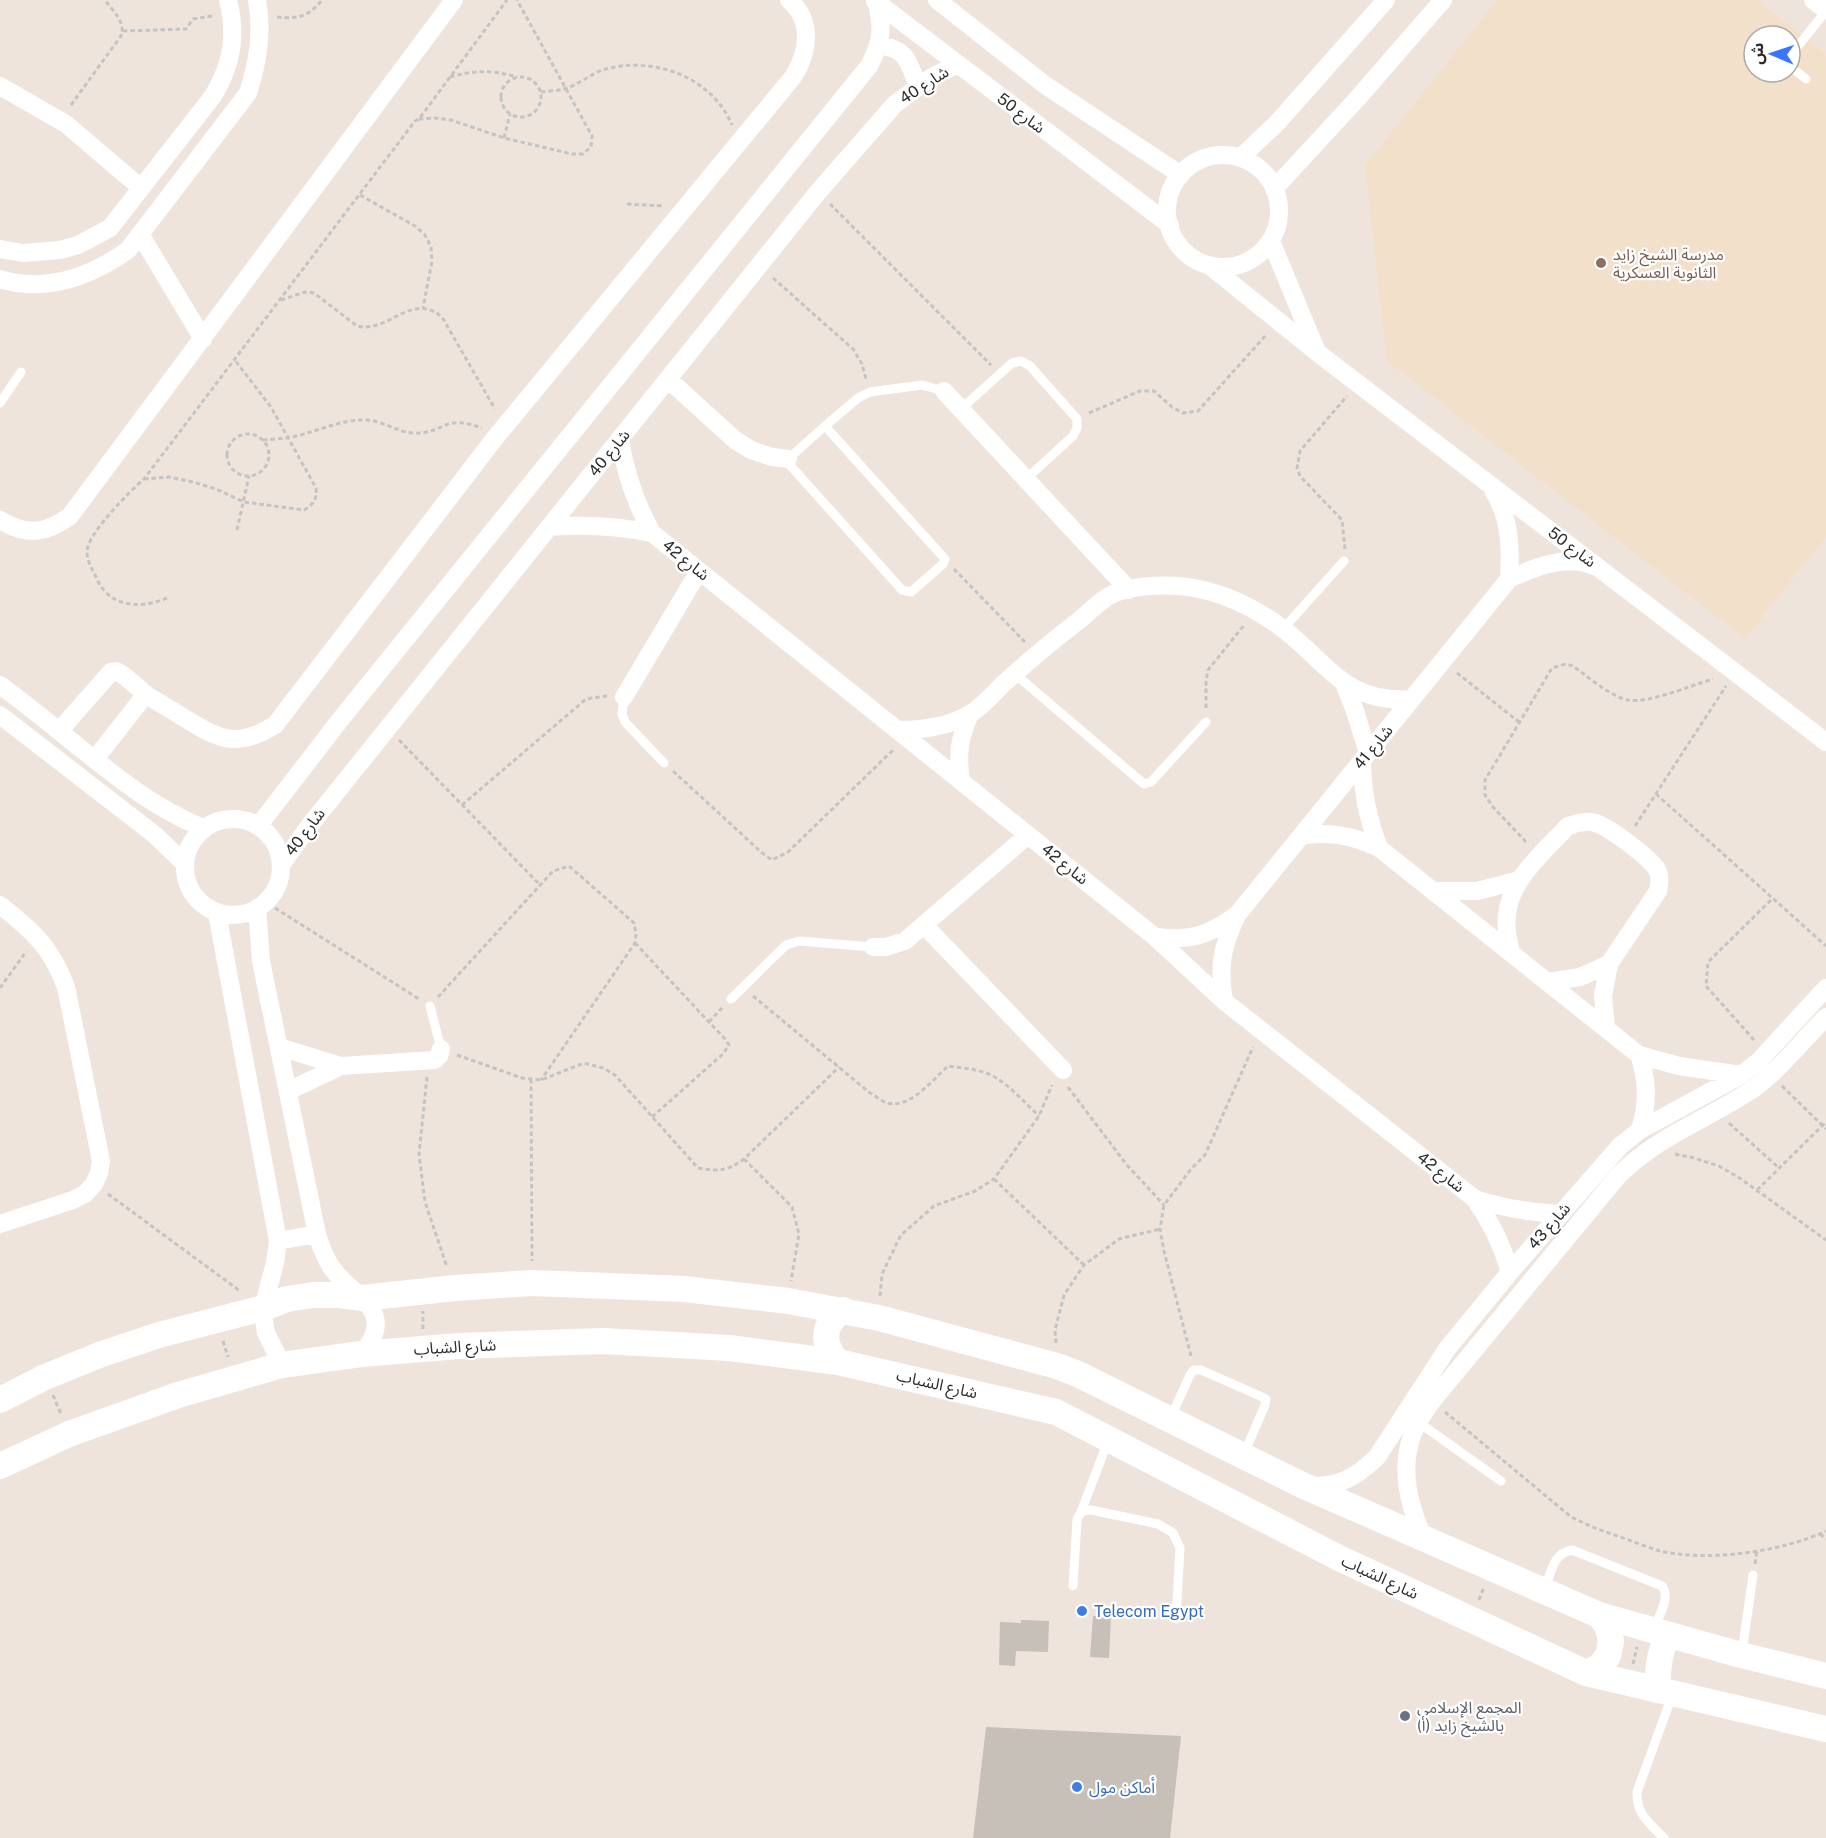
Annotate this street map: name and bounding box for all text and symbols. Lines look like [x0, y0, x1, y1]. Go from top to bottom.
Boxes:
north arrow [1742, 24, 1802, 84]
text: ش [1748, 42, 1767, 65]
street label: شارع 40 [896, 62, 954, 110]
street label: شارع 50 [991, 89, 1049, 140]
place label: مدرسة الشيخ زايد الثانوية العسكرية [1613, 245, 1724, 282]
marker: مدرسة الشيخ زايد الثانوية العسكرية [1594, 256, 1608, 270]
street label: شارع 40 [584, 426, 636, 482]
street label: شارع 50 [1542, 523, 1600, 574]
street label: شارع 42 [657, 535, 713, 587]
street label: شارع 41 [1349, 721, 1399, 775]
street label: شارع 40 [281, 804, 332, 861]
street label: شارع 42 [1036, 839, 1092, 891]
street label: شارع 42 [1412, 1148, 1468, 1199]
street label: شارع 43 [1524, 1199, 1577, 1255]
street label: شارع الشباب [413, 1335, 497, 1362]
street label: شارع الشباب [894, 1365, 979, 1405]
street label: شارع الشباب [1337, 1551, 1421, 1606]
place label: Telecom Egypt [1094, 1602, 1204, 1621]
marker: Telecom Egypt [1075, 1604, 1089, 1618]
place label: المجمع الإسلامي (أ) بالشيخ زايد [1417, 1698, 1521, 1738]
marker: المجمع الإسلامي (أ) بالشيخ زايد [1398, 1709, 1412, 1723]
place label: أماكن مول [1089, 1777, 1155, 1798]
marker: أماكن مول [1070, 1780, 1084, 1794]

